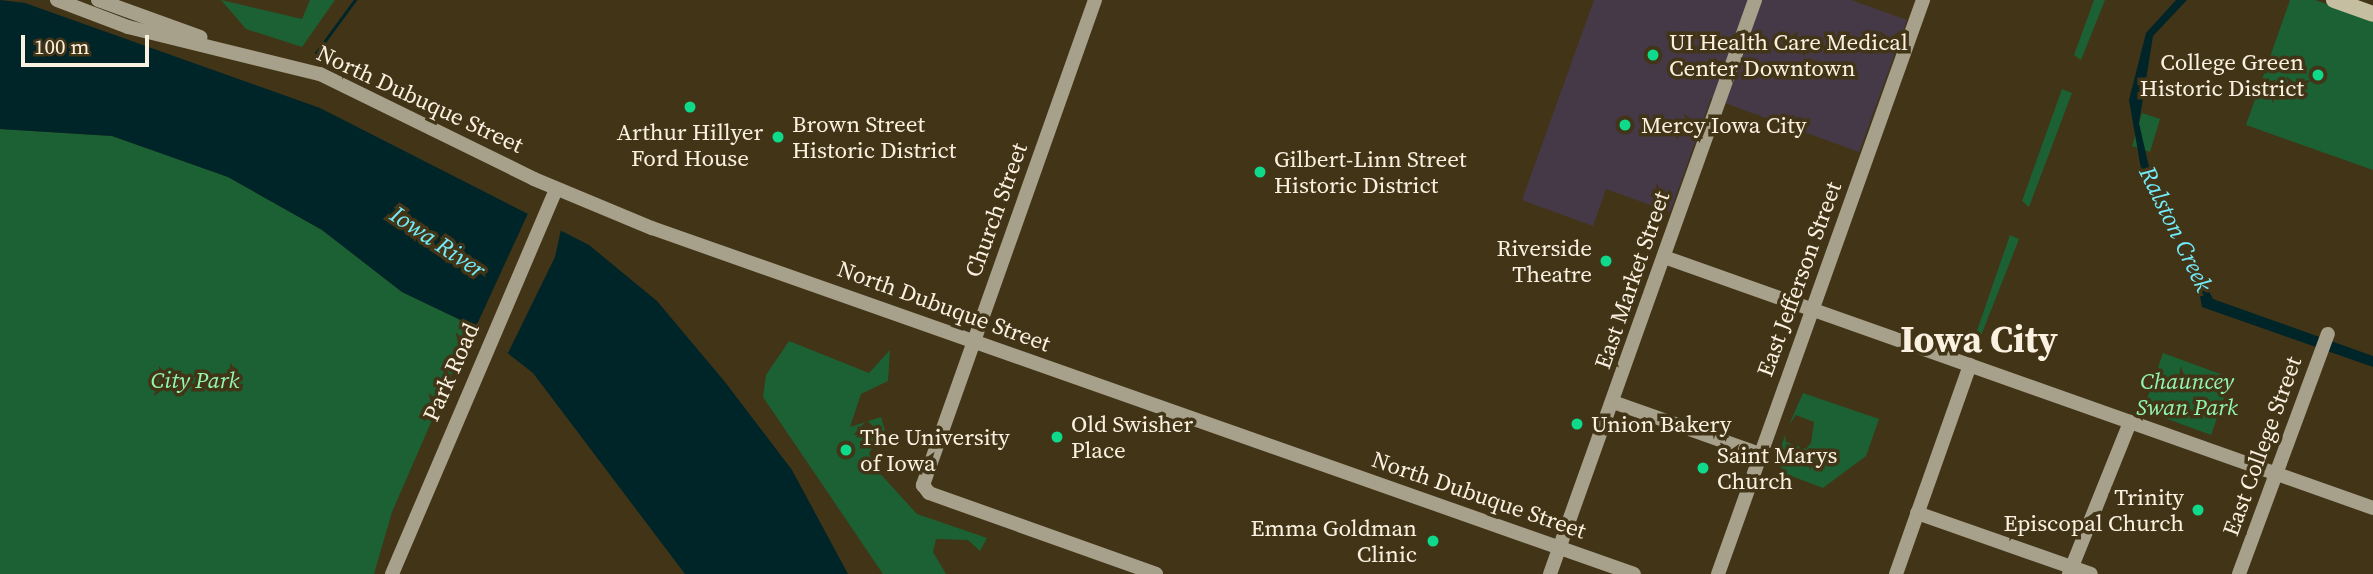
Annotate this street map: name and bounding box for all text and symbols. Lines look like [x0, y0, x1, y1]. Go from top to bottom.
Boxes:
scale bar [24, 21, 152, 65]
place label: UI Health Care Medical Center Downtown [1669, 28, 1908, 82]
text: 100 m [34, 32, 89, 61]
street label: North Dubuque Street [312, 39, 528, 159]
marker: UI Health Care Medical Center Downtown [1643, 45, 1663, 65]
place label: College Green Historic District [2140, 48, 2304, 102]
marker: College Green Historic District [2310, 67, 2326, 83]
marker: Arthur Hillyer Ford House [682, 99, 698, 115]
place label: Brown Street Historic District [792, 110, 956, 164]
place label: Mercy Iowa City [1641, 111, 1806, 139]
marker: Mercy Iowa City [1615, 115, 1635, 135]
place label: Arthur Hillyer Ford House [617, 118, 763, 172]
marker: Brown Street Historic District [770, 129, 786, 145]
street label: Church Street [959, 139, 1033, 281]
place label: Gilbert-Linn Street Historic District [1274, 145, 1466, 199]
water label: Ralston Creek [2133, 162, 2219, 296]
marker: Gilbert-Linn Street Historic District [1252, 164, 1268, 180]
street label: East Jefferson Street [1751, 178, 1847, 380]
street label: East Market Street [1589, 188, 1675, 372]
water label: Iowa River [385, 200, 491, 284]
place label: Riverside Theatre [1497, 234, 1592, 288]
marker: Riverside Theatre [1598, 253, 1614, 269]
street label: North Dubuque Street [834, 255, 1054, 357]
district label: Iowa City [1900, 317, 2058, 361]
street label: Park Road [417, 319, 485, 425]
street label: East College Street [2217, 352, 2307, 540]
park label: City Park [151, 366, 239, 394]
park label: Chauncey Swan Park [2136, 367, 2238, 421]
place label: Old Swisher Place [1071, 410, 1193, 464]
place label: Union Bakery [1591, 410, 1732, 438]
marker: Union Bakery [1569, 416, 1585, 432]
place label: The University of Iowa [860, 423, 1010, 477]
marker: Old Swisher Place [1049, 429, 1065, 445]
place label: Saint Marys Church [1717, 441, 1837, 495]
marker: The University of Iowa [838, 442, 854, 458]
street label: North Dubuque Street [1368, 445, 1590, 545]
marker: Saint Marys Church [1695, 460, 1711, 476]
place label: Trinity Episcopal Church [2003, 483, 2184, 537]
marker: Trinity Episcopal Church [2190, 502, 2206, 518]
place label: Emma Goldman Clinic [1250, 514, 1417, 568]
marker: Emma Goldman Clinic [1423, 531, 1443, 551]

